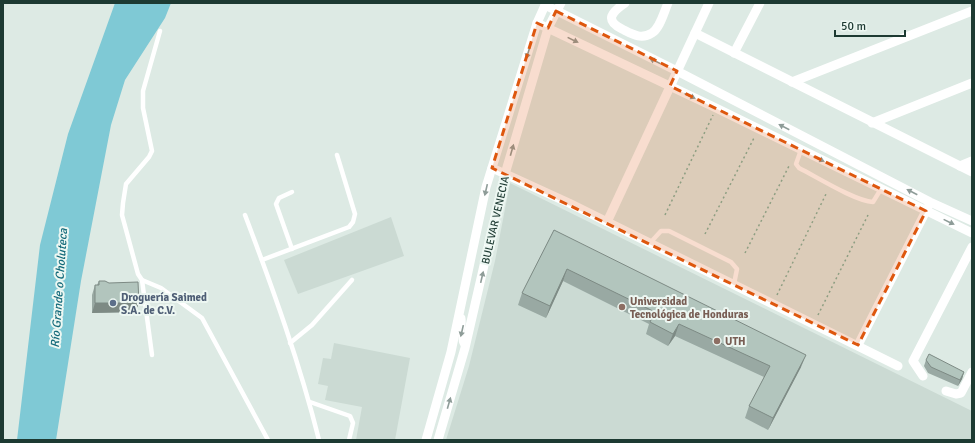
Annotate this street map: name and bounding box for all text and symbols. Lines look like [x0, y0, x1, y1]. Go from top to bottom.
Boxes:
scale bar [835, 12, 905, 38]
text: 50 m [841, 19, 866, 34]
one-way arrow [567, 37, 578, 43]
one-way arrow [525, 47, 531, 59]
one-way arrow [650, 58, 661, 64]
one-way arrow [684, 93, 696, 99]
one-way arrow [778, 123, 789, 130]
one-way arrow [509, 144, 515, 156]
one-way arrow [814, 156, 825, 162]
street label: BULEVAR VENECIA [479, 174, 512, 265]
one-way arrow [482, 184, 488, 197]
one-way arrow [906, 189, 917, 196]
one-way arrow [943, 219, 955, 225]
water label: Río Grande o Choluteca [48, 227, 71, 348]
one-way arrow [479, 271, 485, 283]
place label: Droguería Saimed S.A. de C.V. [121, 291, 207, 317]
place label: Universidad Tecnológica de Honduras [630, 295, 749, 321]
marker: Droguería Saimed S.A. de C.V. [108, 298, 118, 308]
marker: Universidad Tecnológica de Honduras [617, 302, 627, 312]
one-way arrow [459, 325, 465, 337]
place label: UTH [725, 335, 746, 348]
marker: UTH [712, 336, 722, 346]
one-way arrow [446, 396, 452, 408]

